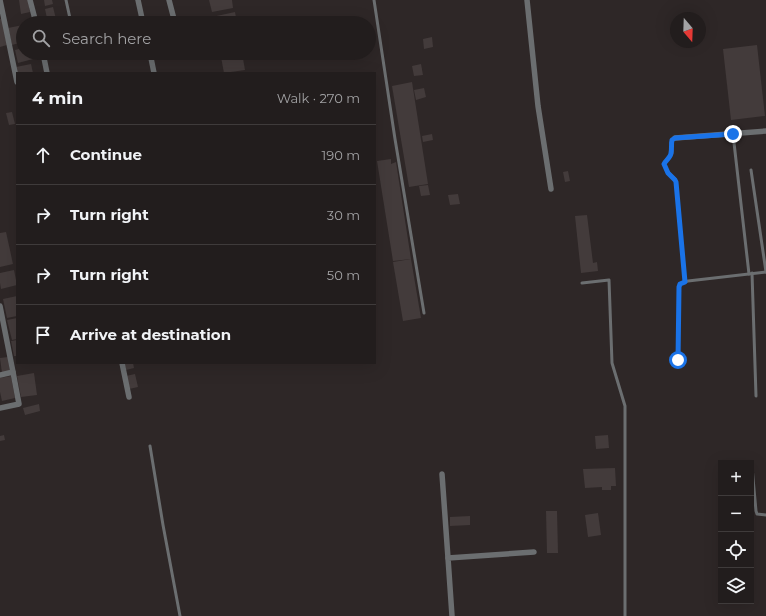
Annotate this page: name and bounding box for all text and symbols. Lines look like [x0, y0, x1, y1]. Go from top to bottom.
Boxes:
north arrow [670, 12, 706, 48]
search box [16, 16, 376, 60]
icon: search [30, 27, 52, 49]
text: Search here [62, 29, 151, 48]
text: 4 min [32, 88, 83, 108]
text: Walk · 270 m [277, 90, 360, 106]
route end [724, 125, 742, 143]
icon: ahead [32, 144, 54, 166]
text: Continue [70, 145, 142, 164]
text: 190 m [322, 147, 360, 163]
icon: right [32, 204, 54, 226]
text: Turn right [70, 205, 149, 224]
text: 30 m [327, 207, 360, 223]
icon: right [32, 264, 54, 286]
text: Turn right [70, 265, 149, 284]
text: 50 m [327, 267, 360, 283]
icon: arrive [32, 324, 54, 346]
text: Arrive at destination [70, 325, 231, 344]
route start [669, 351, 687, 369]
map controls [718, 460, 754, 604]
button: + [718, 460, 754, 496]
button: − [718, 496, 754, 532]
button: locate [718, 532, 754, 568]
button: layers [718, 568, 754, 604]

